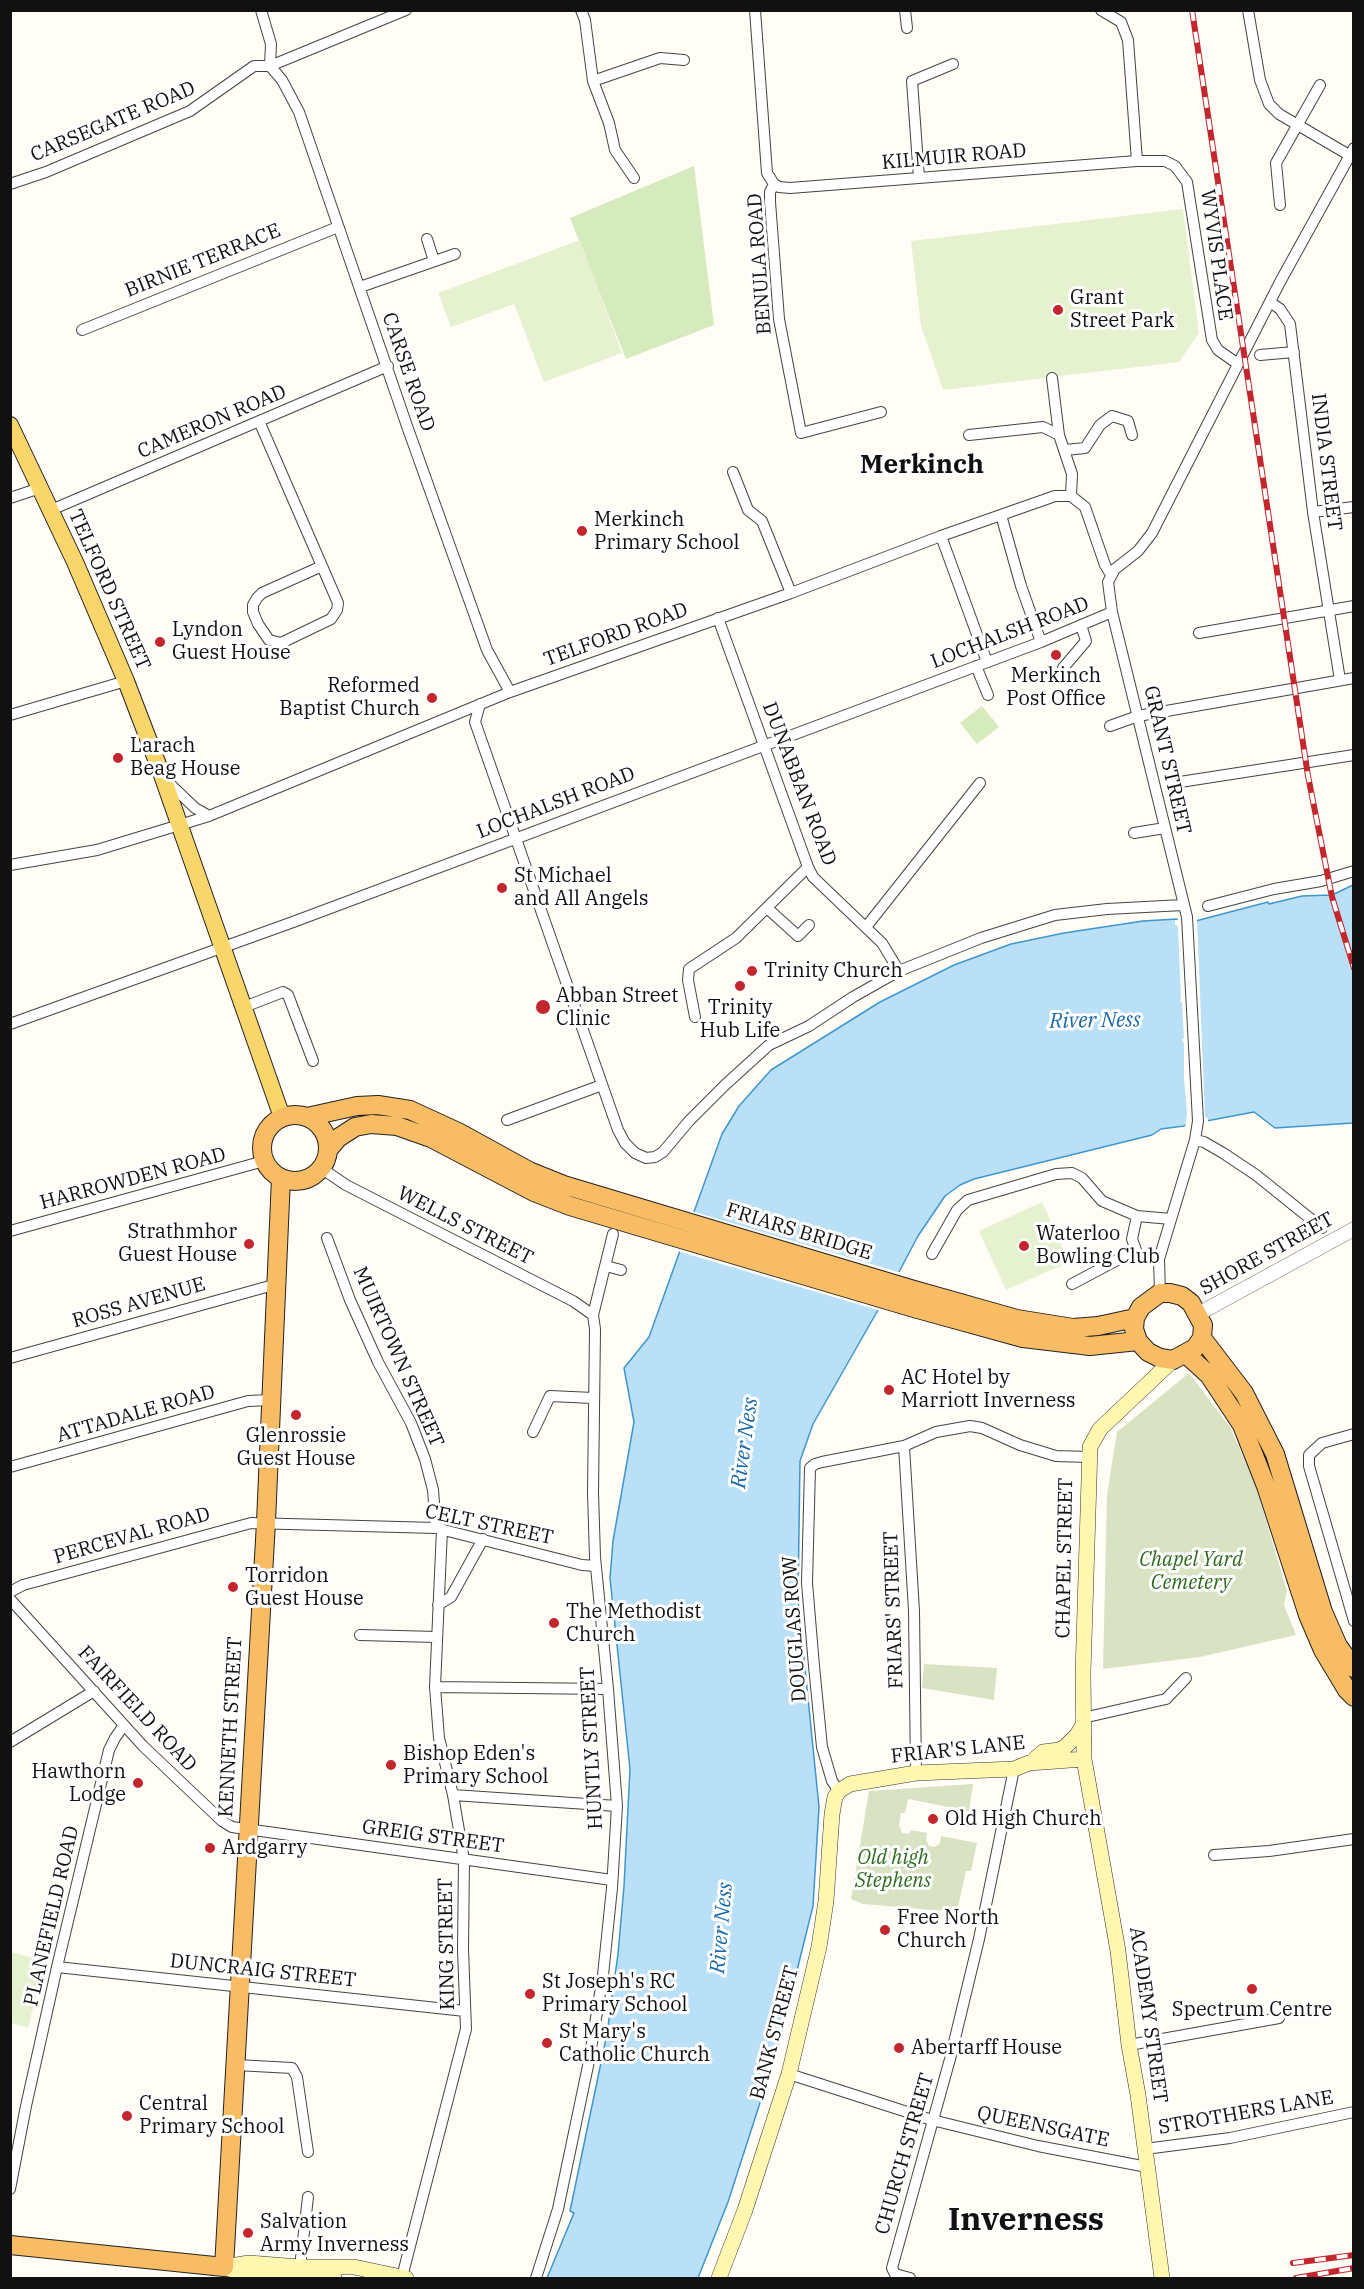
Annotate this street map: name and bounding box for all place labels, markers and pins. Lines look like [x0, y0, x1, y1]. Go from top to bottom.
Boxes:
place label: Grant Street Park [1070, 286, 1174, 333]
marker: Grant Street Park [1051, 303, 1065, 317]
place label: Merkinch Primary School [594, 508, 740, 555]
marker: Merkinch Primary School [575, 524, 589, 538]
place label: Lyndon Guest House [172, 618, 291, 665]
marker: Lyndon Guest House [153, 635, 167, 649]
marker: Merkinch Post Office [1049, 648, 1063, 662]
place label: Merkinch Post Office [1006, 664, 1106, 711]
place label: Reformed Baptist Church [279, 674, 420, 721]
marker: Reformed Baptist Church [425, 691, 439, 705]
place label: Larach Beag House [130, 734, 241, 781]
marker: Larach Beag House [111, 751, 125, 765]
place label: St Michael and All Angels [514, 864, 648, 911]
marker: St Michael and All Angels [495, 881, 509, 895]
place label: Trinity Church [764, 959, 903, 983]
marker: Trinity Church [745, 964, 759, 978]
marker: Trinity Hub Life [733, 979, 747, 993]
place label: Abban Street Clinic [556, 984, 678, 1031]
place label: Trinity Hub Life [700, 996, 780, 1043]
marker: Abban Street Clinic [534, 998, 552, 1016]
place label: Strathmhor Guest House [118, 1220, 237, 1267]
place label: Waterloo Bowling Club [1036, 1222, 1160, 1269]
marker: Strathmhor Guest House [242, 1237, 256, 1251]
marker: Waterloo Bowling Club [1017, 1239, 1031, 1253]
place label: AC Hotel by Marriott Inverness [901, 1366, 1076, 1413]
marker: AC Hotel by Marriott Inverness [882, 1383, 896, 1397]
marker: Glenrossie Guest House [289, 1408, 303, 1422]
place label: Glenrossie Guest House [237, 1424, 355, 1471]
place label: Torridon Guest House [245, 1564, 364, 1611]
marker: Torridon Guest House [226, 1580, 240, 1594]
place label: The Methodist Church [566, 1600, 701, 1647]
marker: The Methodist Church [547, 1616, 561, 1630]
place label: Bishop Eden's Primary School [403, 1742, 549, 1789]
marker: Bishop Eden's Primary School [384, 1758, 398, 1772]
place label: Hawthorn Lodge [32, 1760, 126, 1807]
marker: Hawthorn Lodge [131, 1776, 145, 1790]
place label: Old High Church [945, 1807, 1102, 1831]
marker: Old High Church [926, 1812, 940, 1826]
place label: Ardgarry [222, 1836, 307, 1860]
marker: Ardgarry [203, 1841, 217, 1855]
place label: Free North Church [897, 1906, 999, 1953]
marker: Free North Church [878, 1923, 892, 1937]
place label: St Joseph's RC Primary School [542, 1970, 688, 2017]
marker: Spectrum Centre [1245, 1982, 1259, 1996]
marker: St Joseph's RC Primary School [523, 1987, 537, 2001]
place label: Spectrum Centre [1172, 1998, 1332, 2022]
place label: St Mary's Catholic Church [559, 2020, 710, 2067]
marker: St Mary's Catholic Church [540, 2036, 554, 2050]
place label: Abertarff House [911, 2036, 1062, 2060]
marker: Abertarff House [892, 2041, 906, 2055]
place label: Central Primary School [139, 2092, 285, 2139]
marker: Central Primary School [120, 2109, 134, 2123]
place label: Salvation Army Inverness [260, 2210, 409, 2257]
marker: Salvation Army Inverness [241, 2226, 255, 2240]

